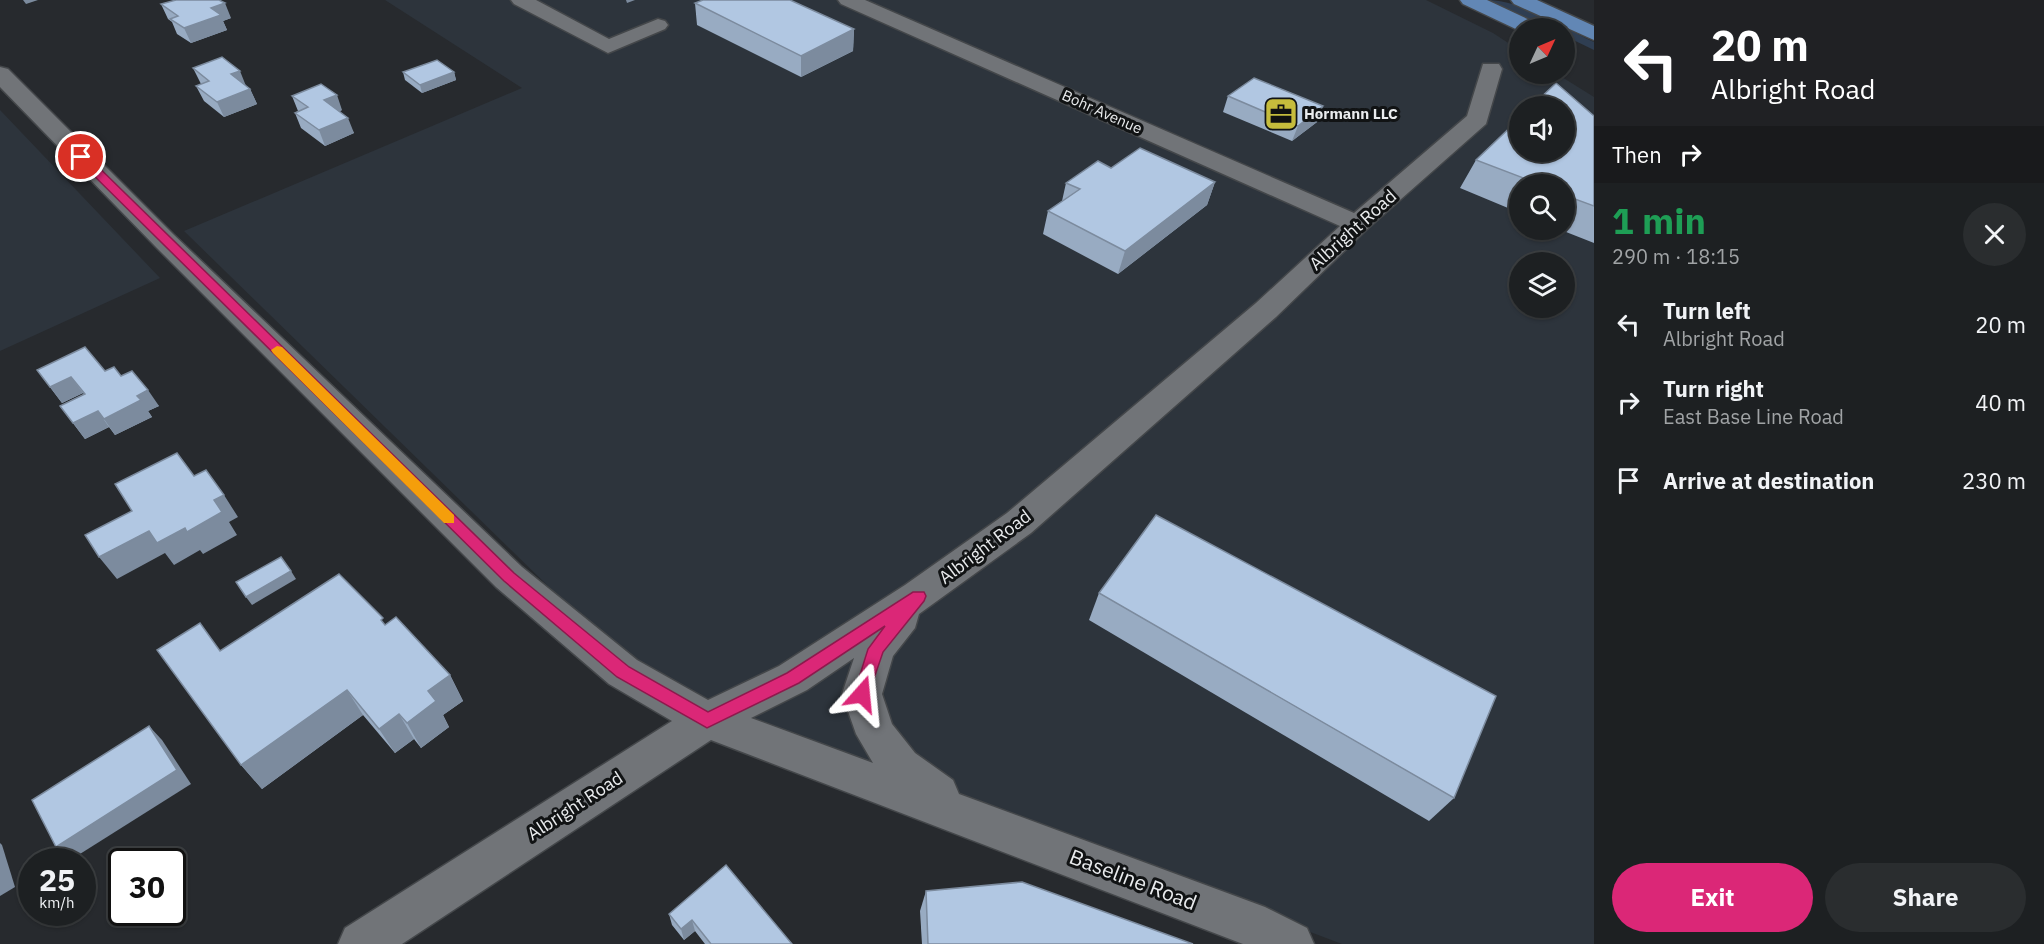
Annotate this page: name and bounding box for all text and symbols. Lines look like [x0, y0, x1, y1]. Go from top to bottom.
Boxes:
north arrow [1509, 18, 1575, 84]
map controls [1509, 18, 1575, 318]
text: 20 m [1711, 18, 1809, 73]
icon: left [1612, 24, 1690, 102]
text: Albright Road [1711, 71, 1875, 106]
street label: Bohr Avenue [1059, 85, 1145, 138]
office icon: Hormann LLC [1263, 96, 1299, 132]
button: sound [1509, 96, 1575, 162]
place label: Hormann LLC [1304, 104, 1398, 123]
pin [55, 131, 106, 182]
icon: right [1674, 138, 1707, 171]
icon: arrive [64, 140, 97, 173]
text: Then [1612, 140, 1662, 169]
button: search [1509, 174, 1575, 240]
street label: Albright Road [1304, 184, 1401, 275]
text: 1 min [1612, 197, 1706, 244]
button: close [1963, 203, 2026, 266]
text: 290 m · 18:15 [1612, 243, 1740, 270]
button: layers [1509, 252, 1575, 318]
text: Turn left [1663, 296, 1751, 325]
icon: left [1612, 308, 1645, 341]
text: 20 m [1975, 310, 2026, 339]
text: Albright Road [1663, 325, 1785, 352]
text: Turn right [1663, 374, 1764, 403]
icon: right [1612, 386, 1645, 419]
text: 40 m [1975, 388, 2026, 417]
text: East Base Line Road [1663, 403, 1844, 430]
icon: arrive [1612, 464, 1645, 497]
text: Arrive at destination [1663, 466, 1874, 495]
text: 230 m [1962, 466, 2026, 495]
street label: Albright Road [934, 504, 1035, 589]
position arrow [830, 662, 894, 726]
street label: Albright Road [522, 766, 627, 845]
street label: Baseline Road [1066, 842, 1201, 916]
speed limit sign: 30 [108, 848, 186, 926]
text: 25 [39, 860, 75, 899]
button: Exit [1612, 863, 1813, 932]
button: Share [1825, 863, 2026, 932]
text: km/h [39, 893, 75, 912]

